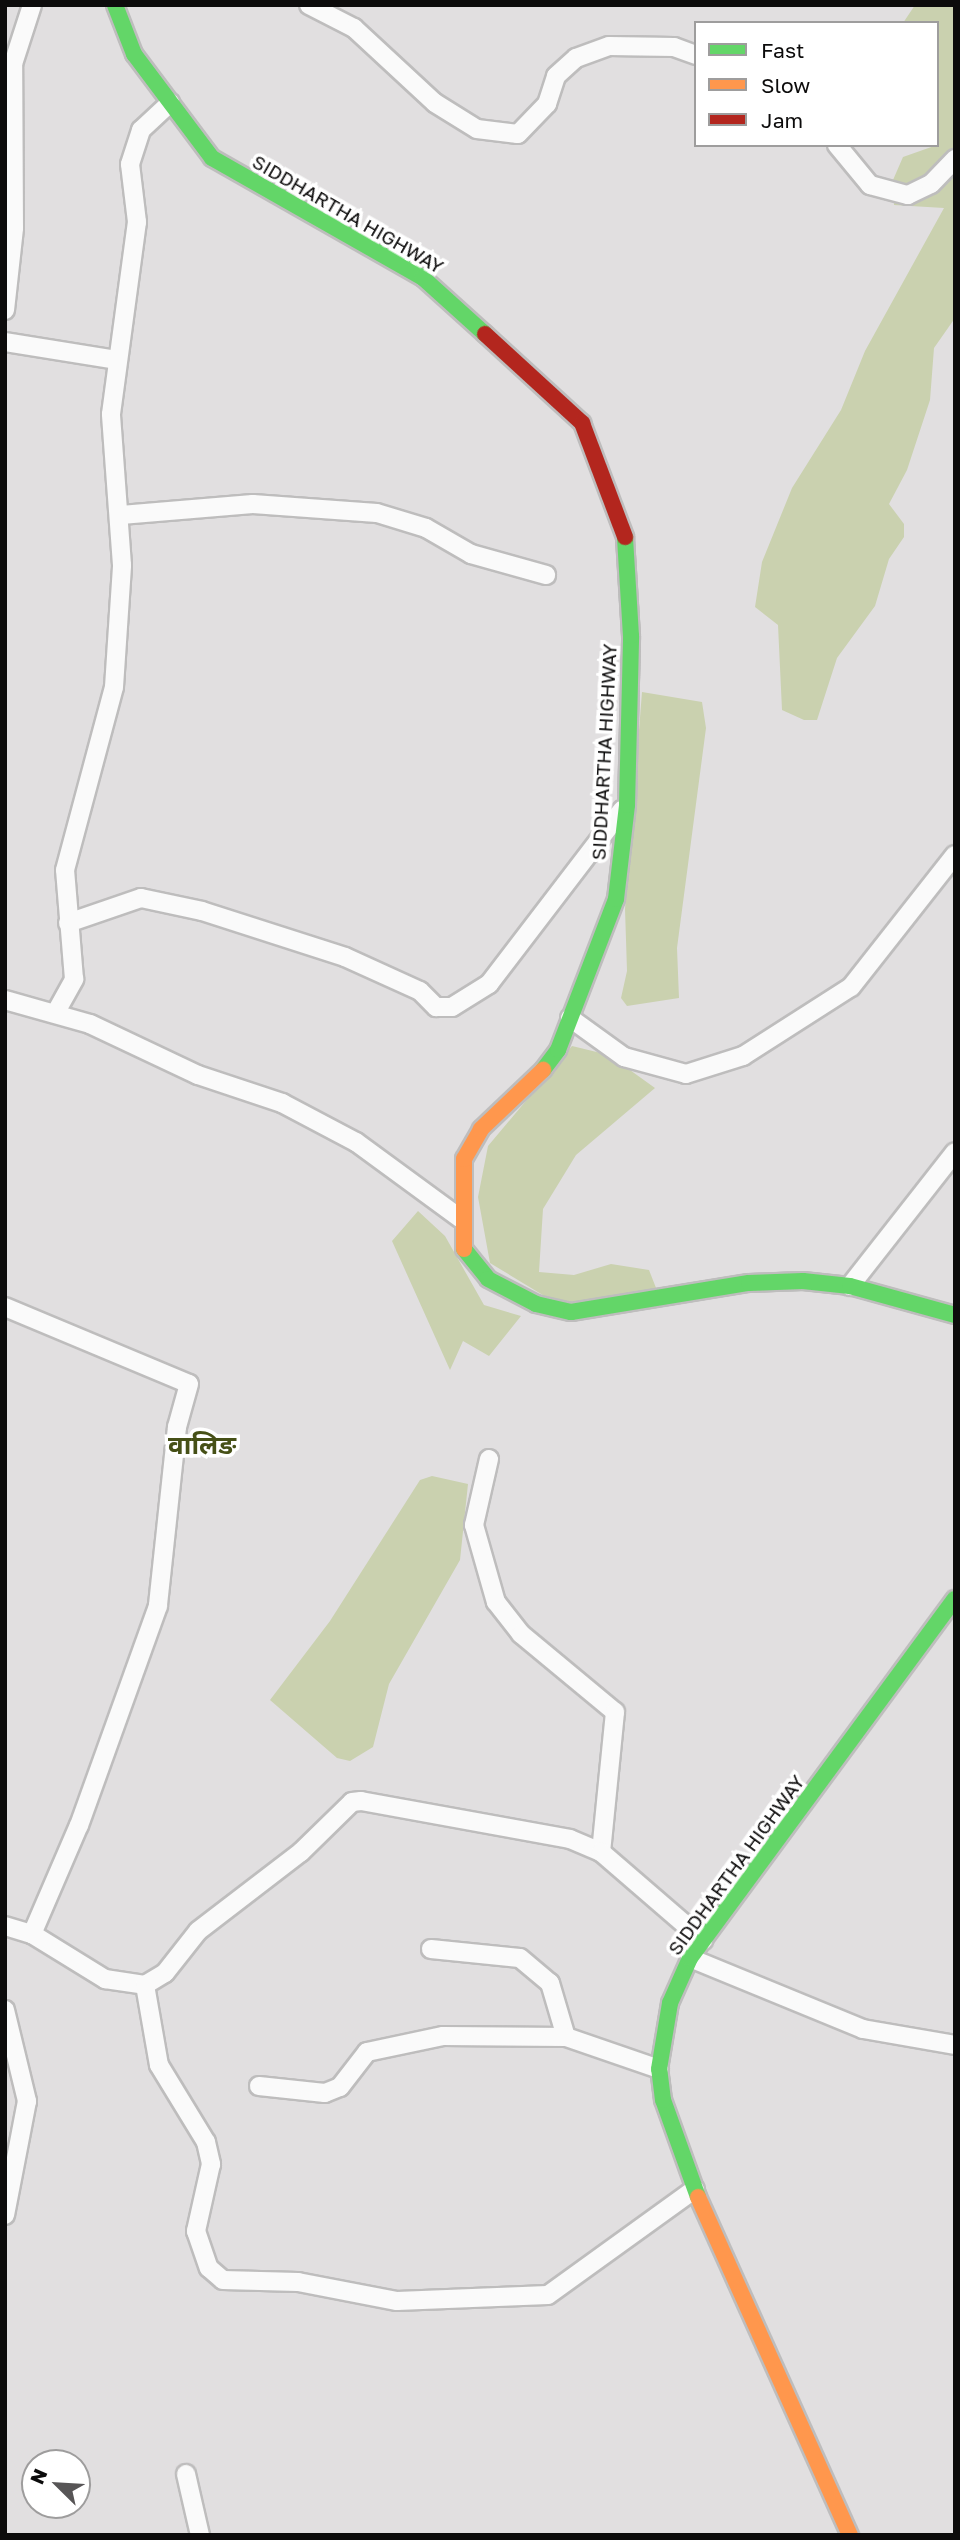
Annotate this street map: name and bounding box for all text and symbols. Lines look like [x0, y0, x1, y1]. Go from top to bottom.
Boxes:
legend [694, 21, 939, 147]
text: Fast [761, 37, 804, 63]
text: Slow [761, 72, 810, 98]
text: Jam [761, 107, 803, 133]
street label: SIDDHARTHA HIGHWAY [248, 150, 448, 278]
street label: SIDDHARTHA HIGHWAY [587, 643, 621, 861]
district label: वालिङ [168, 1429, 236, 1461]
street label: SIDDHARTHA HIGHWAY [663, 1771, 809, 1959]
north arrow [21, 2449, 91, 2519]
text: N [25, 2465, 52, 2487]

